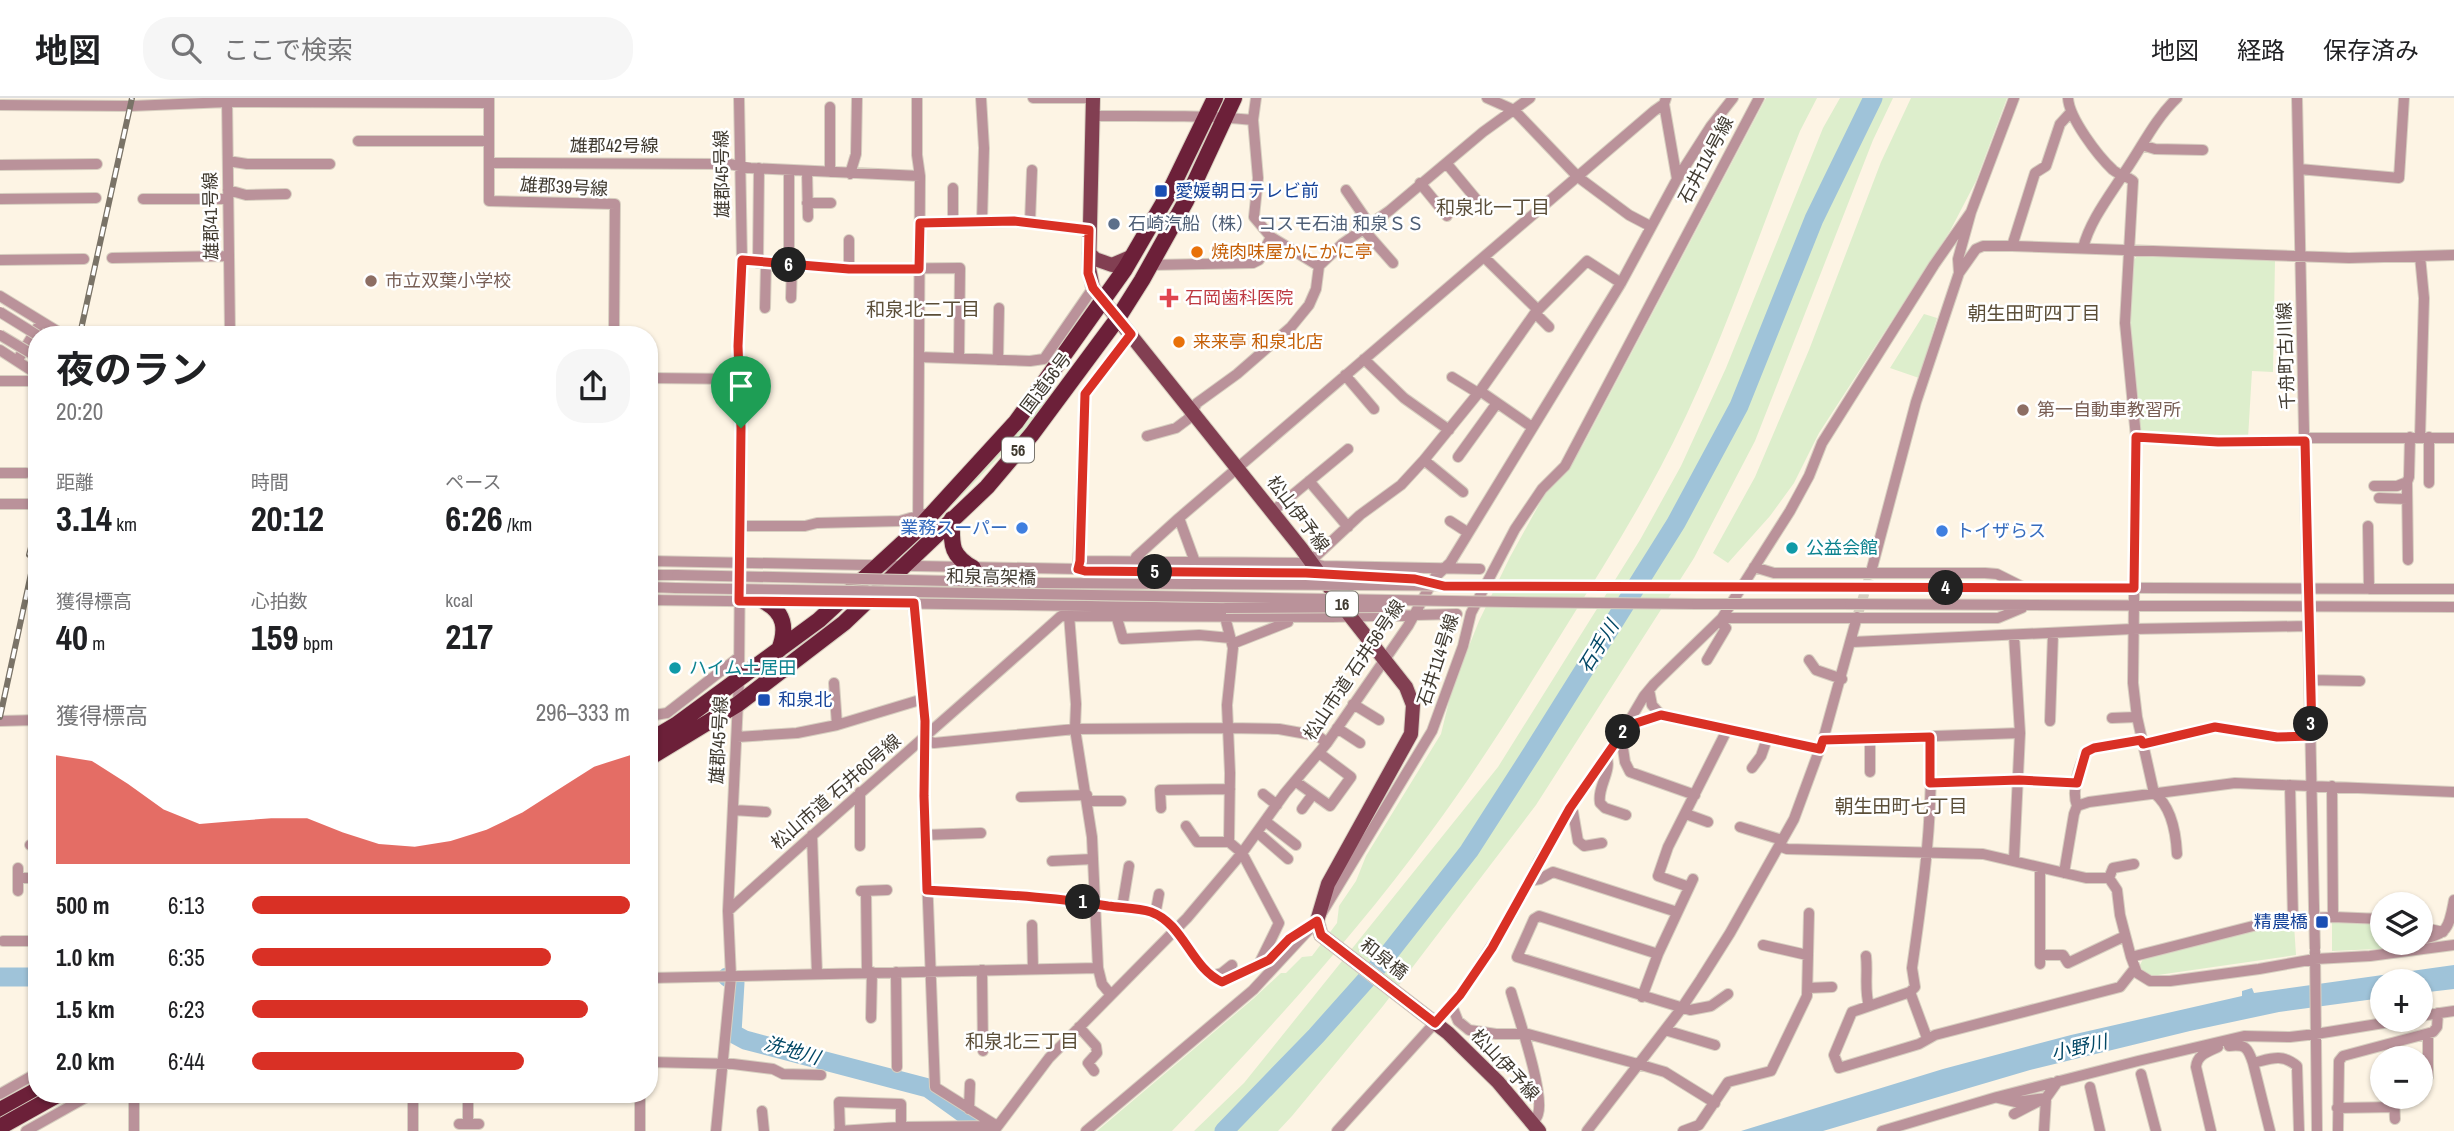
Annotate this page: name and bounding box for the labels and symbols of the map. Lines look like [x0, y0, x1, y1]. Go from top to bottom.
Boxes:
street label: 石井114号線 [1672, 112, 1739, 208]
street label: 雄郡45号線 [708, 130, 735, 218]
street label: 雄郡42号線 [570, 133, 658, 158]
street label: 雄郡41号線 [197, 172, 224, 260]
street label: 雄郡39号線 [519, 172, 609, 201]
place label: 愛媛朝日テレビ前 [1175, 178, 1319, 203]
marker: 愛媛朝日テレビ前 [1153, 183, 1169, 199]
district label: 和泉北一丁目 [1436, 194, 1550, 220]
place label: 石崎汽船（株） コスモ石油 和泉ＳＳ [1128, 211, 1424, 236]
marker: 石崎汽船（株） コスモ石油 和泉ＳＳ [1106, 216, 1122, 232]
place label: 焼肉味屋かにかに亭 [1211, 239, 1373, 264]
marker: 焼肉味屋かにかに亭 [1189, 244, 1205, 260]
pin: 6 [772, 248, 806, 282]
place label: 市立双葉小学校 [385, 268, 511, 293]
marker: 市立双葉小学校 [363, 273, 379, 289]
place label: 石岡歯科医院 [1185, 285, 1293, 310]
marker: 石岡歯科医院 [1159, 288, 1179, 308]
district label: 和泉北二丁目 [866, 296, 980, 322]
district label: 朝生田町四丁目 [1967, 300, 2101, 326]
street label: 千舟町古川線 [2271, 302, 2300, 410]
place label: 来来亭 和泉北店 [1193, 329, 1323, 354]
marker: 来来亭 和泉北店 [1171, 334, 1187, 350]
street label: 国道56号 [1014, 347, 1077, 418]
pin [711, 356, 771, 428]
place label: 第一自動車教習所 [2037, 397, 2181, 422]
marker: 第一自動車教習所 [2015, 402, 2031, 418]
road number: 56 [1002, 438, 1034, 462]
street label: 松山伊予線 [1261, 470, 1335, 557]
place label: 業務スーパー [900, 515, 1008, 540]
place label: トイザらス [1956, 518, 2046, 543]
marker: 業務スーパー [1014, 520, 1030, 536]
marker: トイザらス [1934, 523, 1950, 539]
place label: 公益会館 [1806, 535, 1878, 560]
marker: 公益会館 [1784, 540, 1800, 556]
pin: 5 [1138, 554, 1172, 589]
street label: 和泉高架橋 [946, 563, 1036, 590]
pin: 4 [1928, 570, 1964, 606]
road number: 16 [1326, 592, 1358, 617]
street label: 松山市道 石井56号線 [1297, 595, 1410, 745]
street label: 石井114号線 [1411, 611, 1464, 709]
water label: 石手川 [1572, 613, 1625, 677]
place label: ハイム土居田 [689, 655, 796, 680]
marker: ハイム土居田 [667, 660, 683, 676]
place label: 和泉北 [778, 687, 832, 712]
marker: 和泉北 [756, 692, 772, 708]
street label: 雄郡45号線 [704, 695, 733, 785]
pin: 3 [2294, 706, 2328, 742]
pin: 2 [1606, 714, 1640, 750]
street label: 松山市道 石井60号線 [765, 728, 906, 855]
district label: 朝生田町七丁目 [1834, 793, 1968, 819]
pin: 1 [1066, 884, 1100, 920]
place label: 精農橋 [2254, 909, 2308, 934]
marker: 精農橋 [2314, 914, 2330, 930]
street label: 和泉橋 [1355, 932, 1413, 985]
street label: 松山伊予線 [1466, 1023, 1545, 1106]
water label: 小野川 [2048, 1027, 2112, 1066]
district label: 和泉北三丁目 [965, 1028, 1079, 1054]
water label: 洗地川 [761, 1030, 825, 1071]

